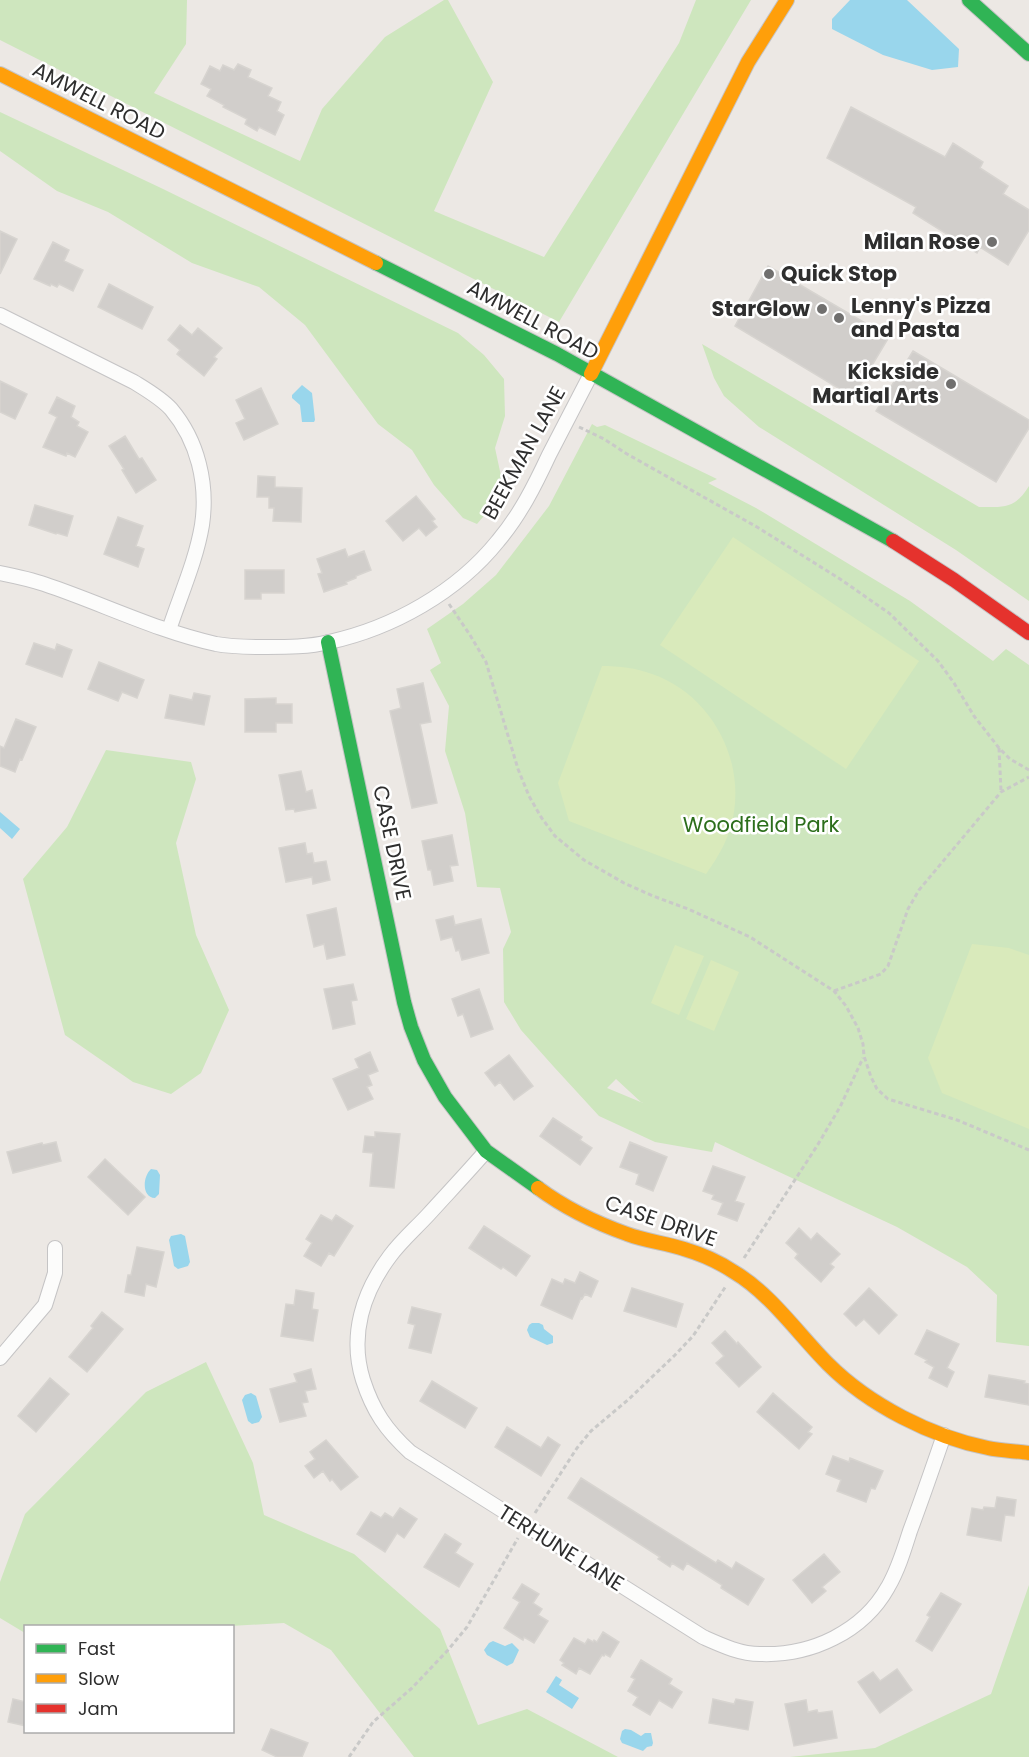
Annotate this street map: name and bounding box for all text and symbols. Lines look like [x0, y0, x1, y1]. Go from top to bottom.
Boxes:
street label: AMWELL ROAD [28, 55, 171, 147]
place label: Milan Rose [864, 227, 980, 256]
marker: Milan Rose [985, 235, 999, 249]
place label: Quick Stop [781, 259, 897, 288]
marker: Quick Stop [762, 267, 776, 281]
street label: AMWELL ROAD [462, 273, 604, 367]
place label: Lenny's Pizza and Pasta [851, 291, 991, 344]
place label: StarGlow [712, 294, 811, 323]
marker: StarGlow [815, 302, 829, 316]
marker: Lenny's Pizza and Pasta [832, 311, 846, 325]
place label: Kickside Martial Arts [812, 357, 939, 410]
marker: Kickside Martial Arts [944, 377, 958, 391]
street label: BEEKMAN LANE [475, 381, 572, 525]
street label: CASE DRIVE [366, 783, 419, 903]
park label: Woodfield Park [683, 810, 840, 839]
street label: CASE DRIVE [601, 1188, 721, 1253]
street label: TERHUNE LANE [493, 1497, 630, 1598]
legend [24, 1625, 234, 1733]
text: Fast [78, 1636, 115, 1661]
text: Slow [78, 1666, 120, 1691]
text: Jam [78, 1696, 118, 1721]

